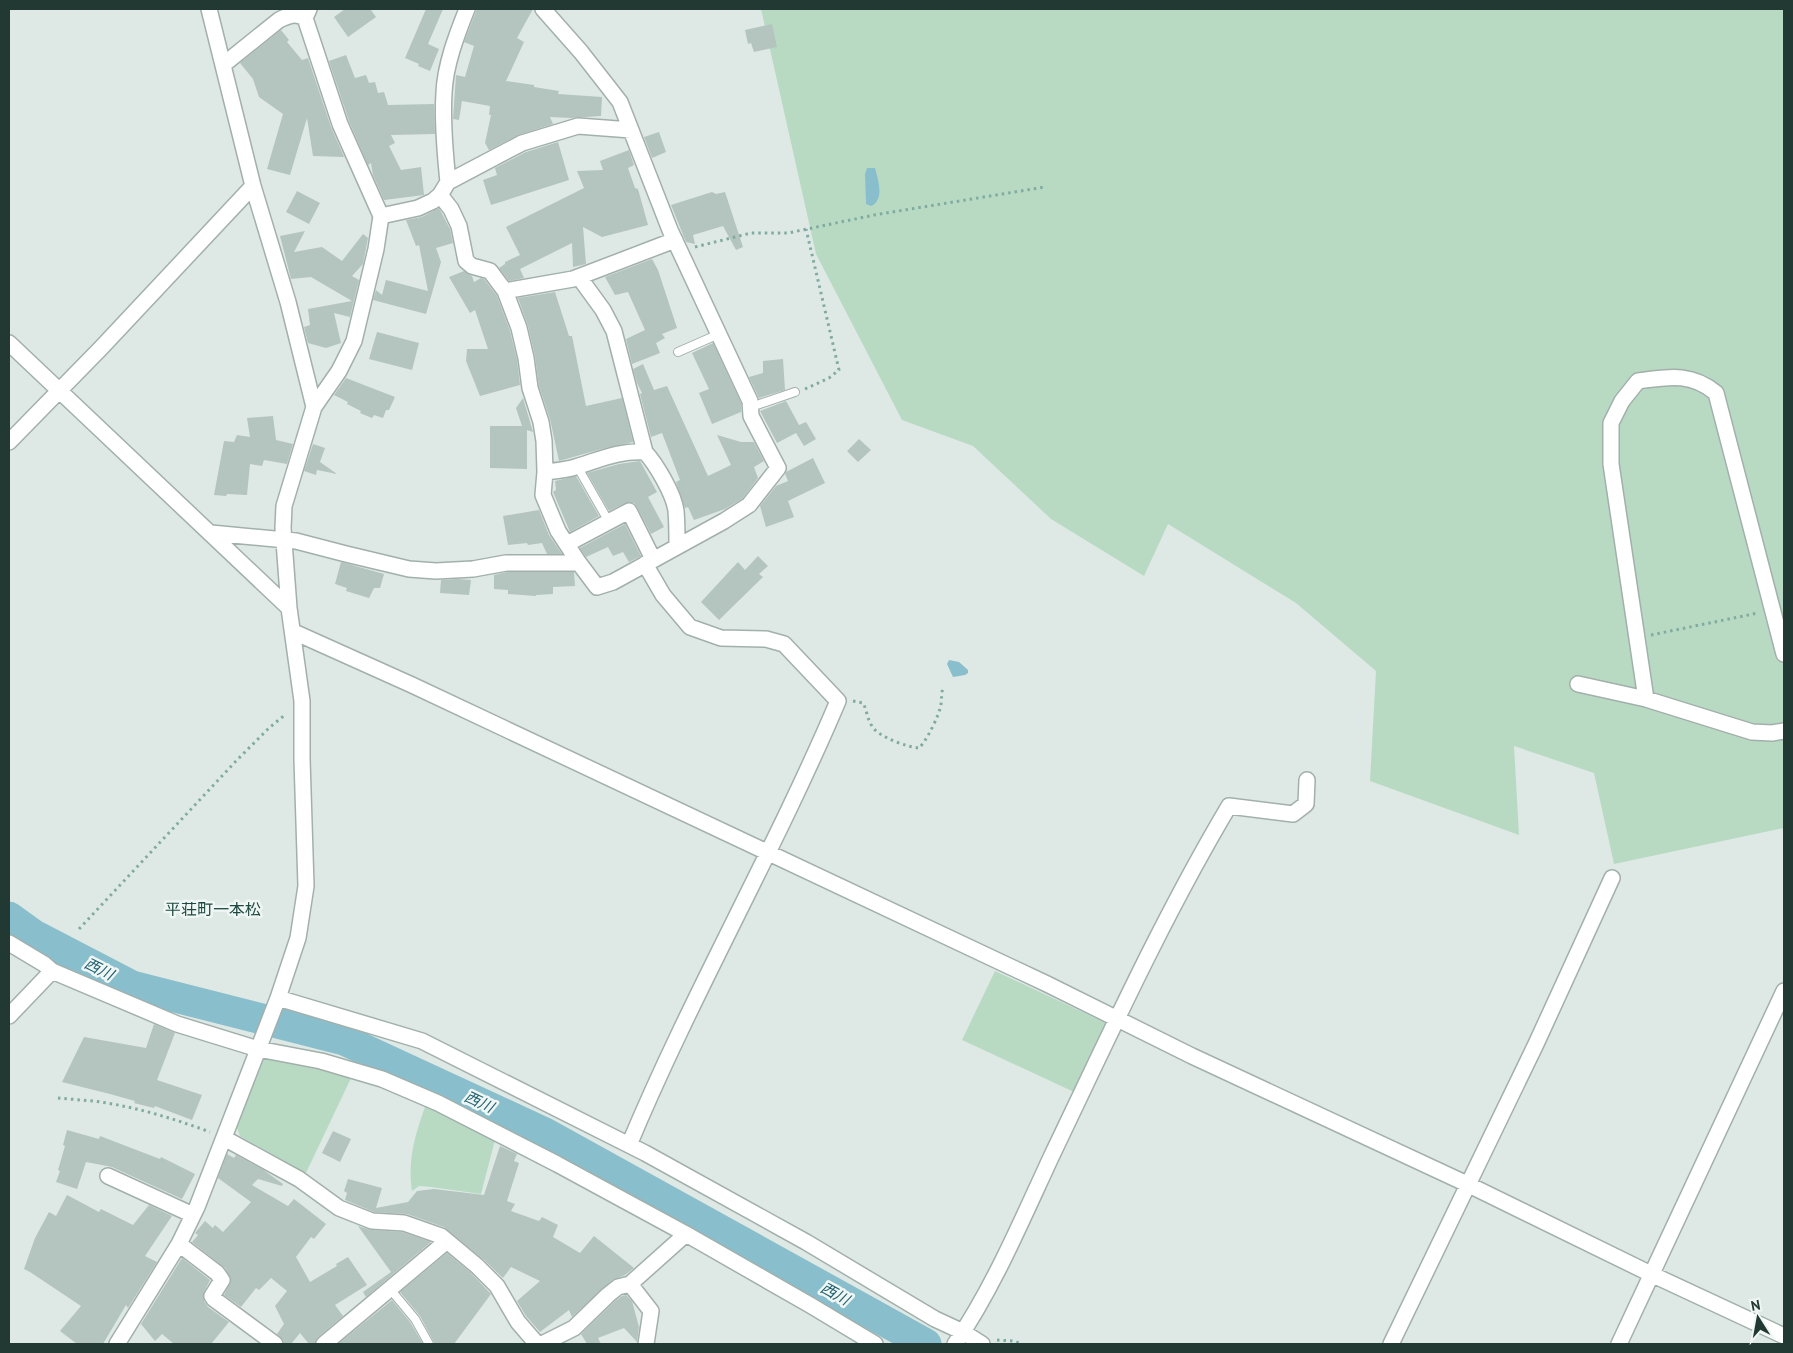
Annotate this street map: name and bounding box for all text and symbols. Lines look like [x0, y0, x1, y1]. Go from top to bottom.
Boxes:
district label: 平荘町一本松 [165, 899, 261, 919]
water label: 西川 [82, 953, 119, 985]
water label: 西川 [462, 1087, 499, 1117]
water label: 西川 [818, 1278, 855, 1310]
north arrow [1733, 1293, 1783, 1343]
text: N [1749, 1296, 1762, 1315]

